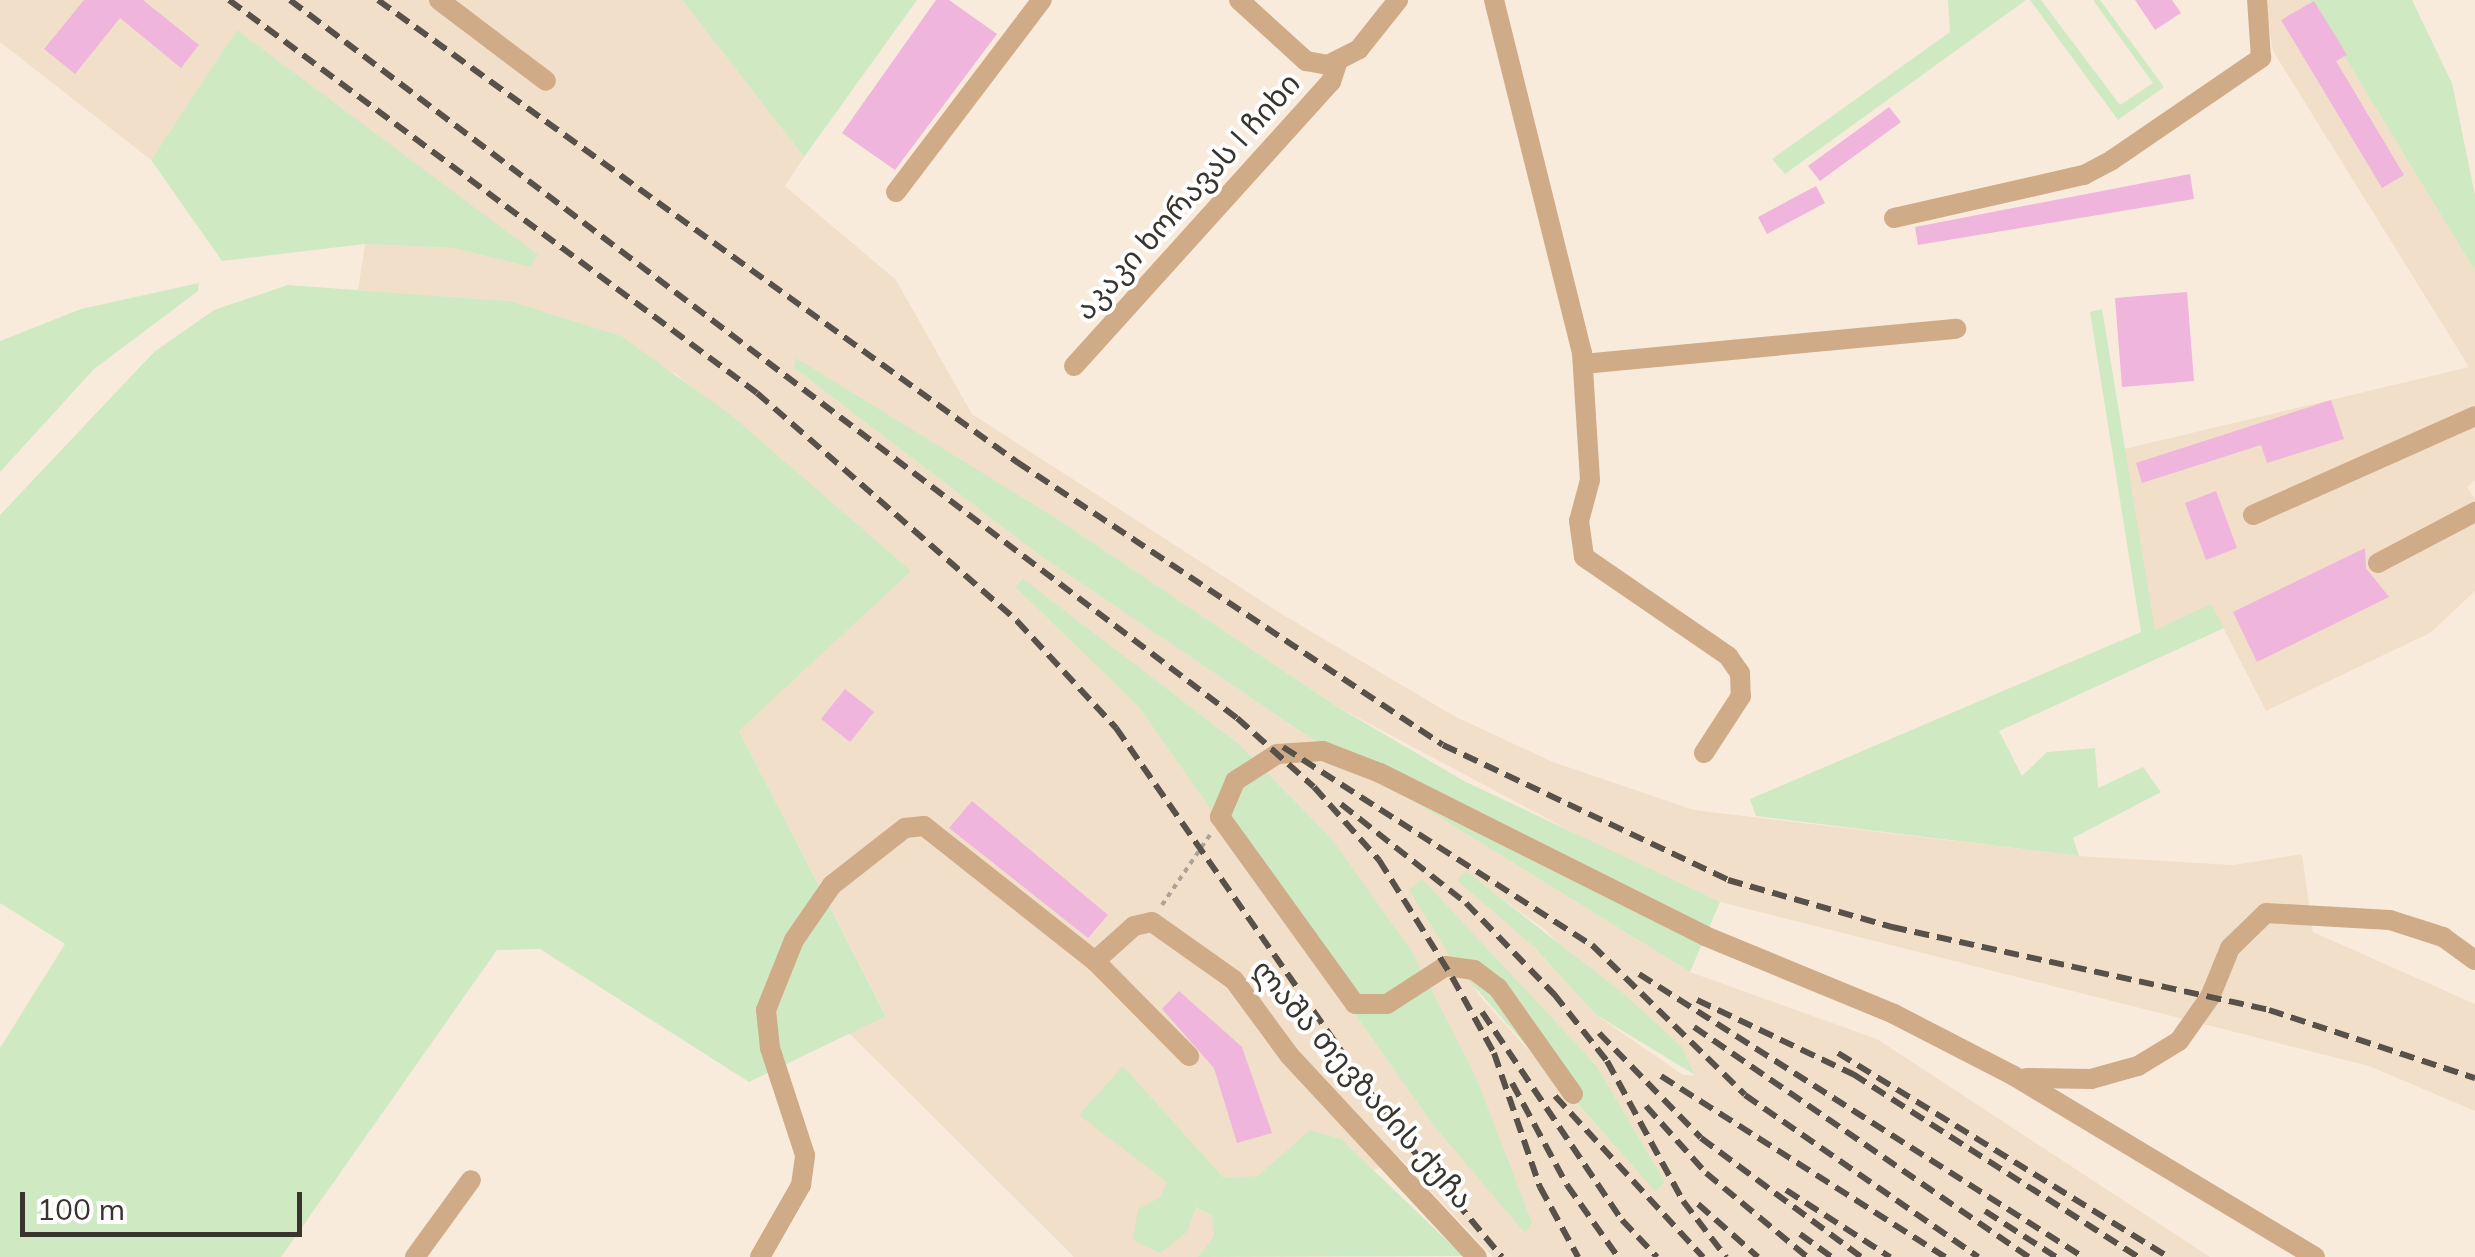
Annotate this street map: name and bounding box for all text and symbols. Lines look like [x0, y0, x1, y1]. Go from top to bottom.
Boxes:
street label: აკაკი ხორავას I ჩიხი [1067, 65, 1307, 327]
street label: ლაშა თევზაძის ქუჩა [1245, 952, 1481, 1216]
scale bar [25, 1172, 308, 1234]
text: 100 m [37, 1190, 125, 1228]

